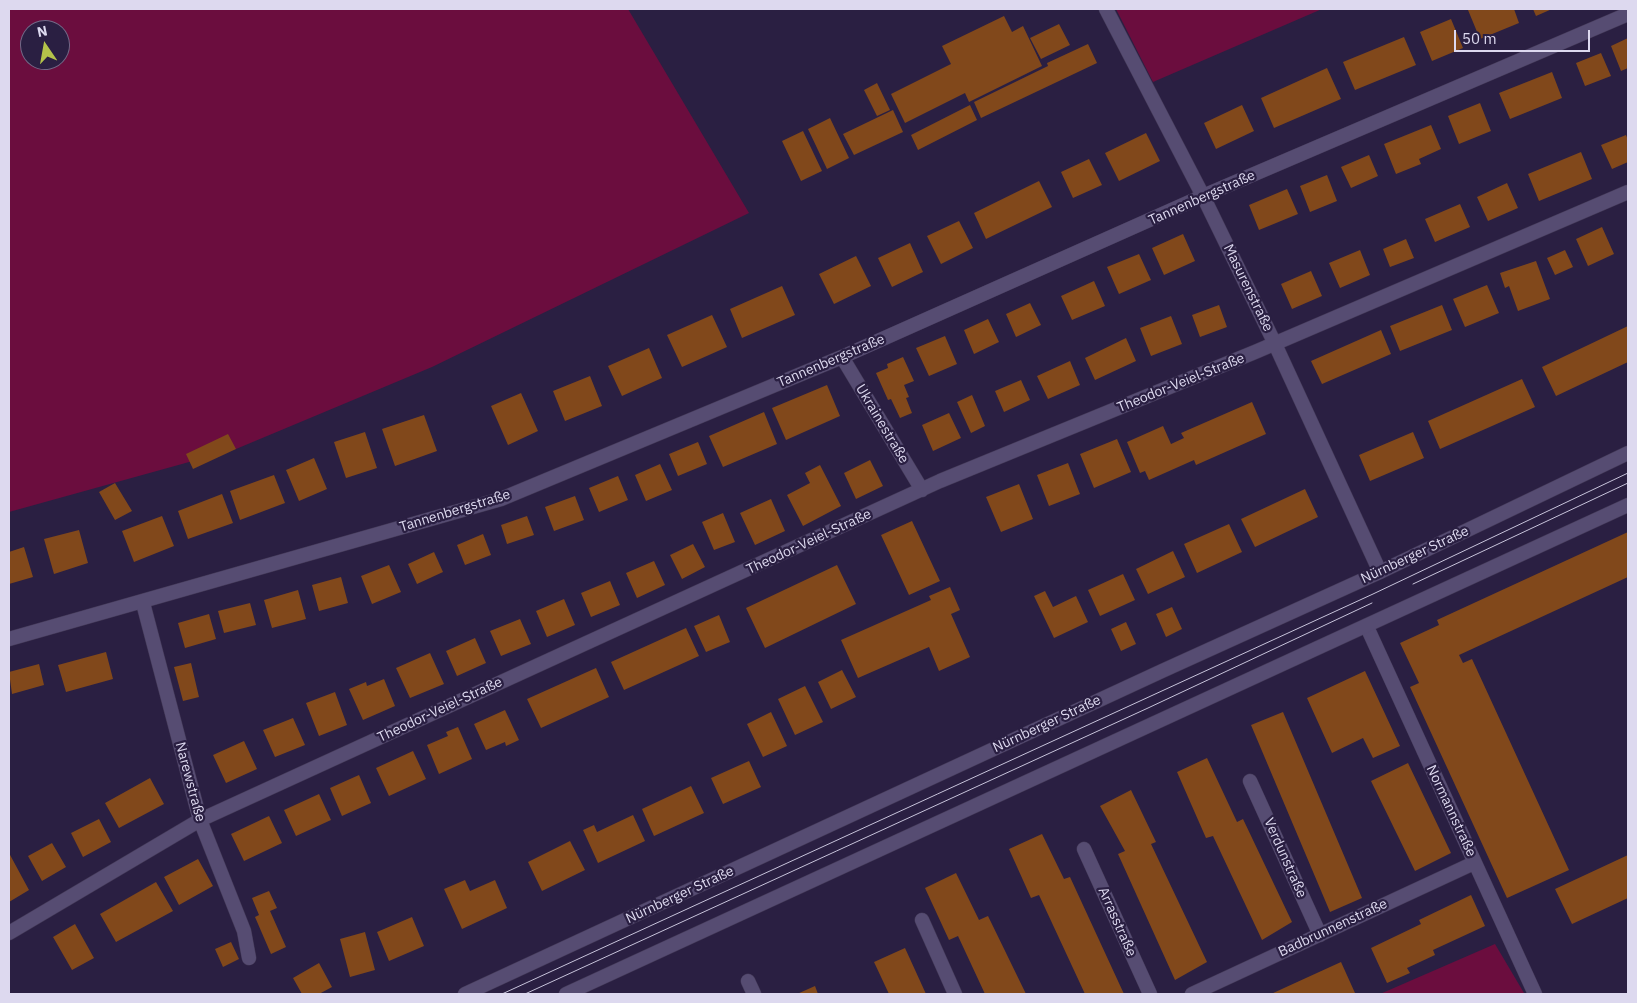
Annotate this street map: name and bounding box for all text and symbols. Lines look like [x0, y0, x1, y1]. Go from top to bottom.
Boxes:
north arrow [20, 20, 70, 70]
scale bar [1457, 20, 1593, 52]
text: N [35, 21, 49, 41]
text: 50 m [1462, 29, 1497, 48]
street label: Tannenbergstraße [1146, 167, 1258, 229]
street label: Masurenstraße [1220, 242, 1276, 334]
street label: Tannenbergstraße [775, 331, 887, 391]
street label: Theodor-Veiel-Straße [1115, 350, 1247, 416]
street label: Ukrainestraße [852, 381, 912, 467]
street label: Tannenbergstraße [398, 486, 512, 536]
street label: Theodor-Veiel-Straße [744, 506, 874, 578]
street label: Nürnberger Straße [1358, 523, 1472, 587]
street label: Theodor-Veiel-Straße [375, 674, 505, 746]
street label: Nürnberger Straße [990, 692, 1104, 756]
street label: Narewstraße [171, 740, 209, 824]
street label: Normannstraße [1422, 762, 1480, 860]
street label: Verdunstraße [1260, 815, 1310, 901]
street label: Nürnberger Straße [623, 863, 737, 927]
street label: Arrasstraße [1094, 885, 1140, 959]
street label: Badbrunnenstraße [1276, 895, 1390, 961]

